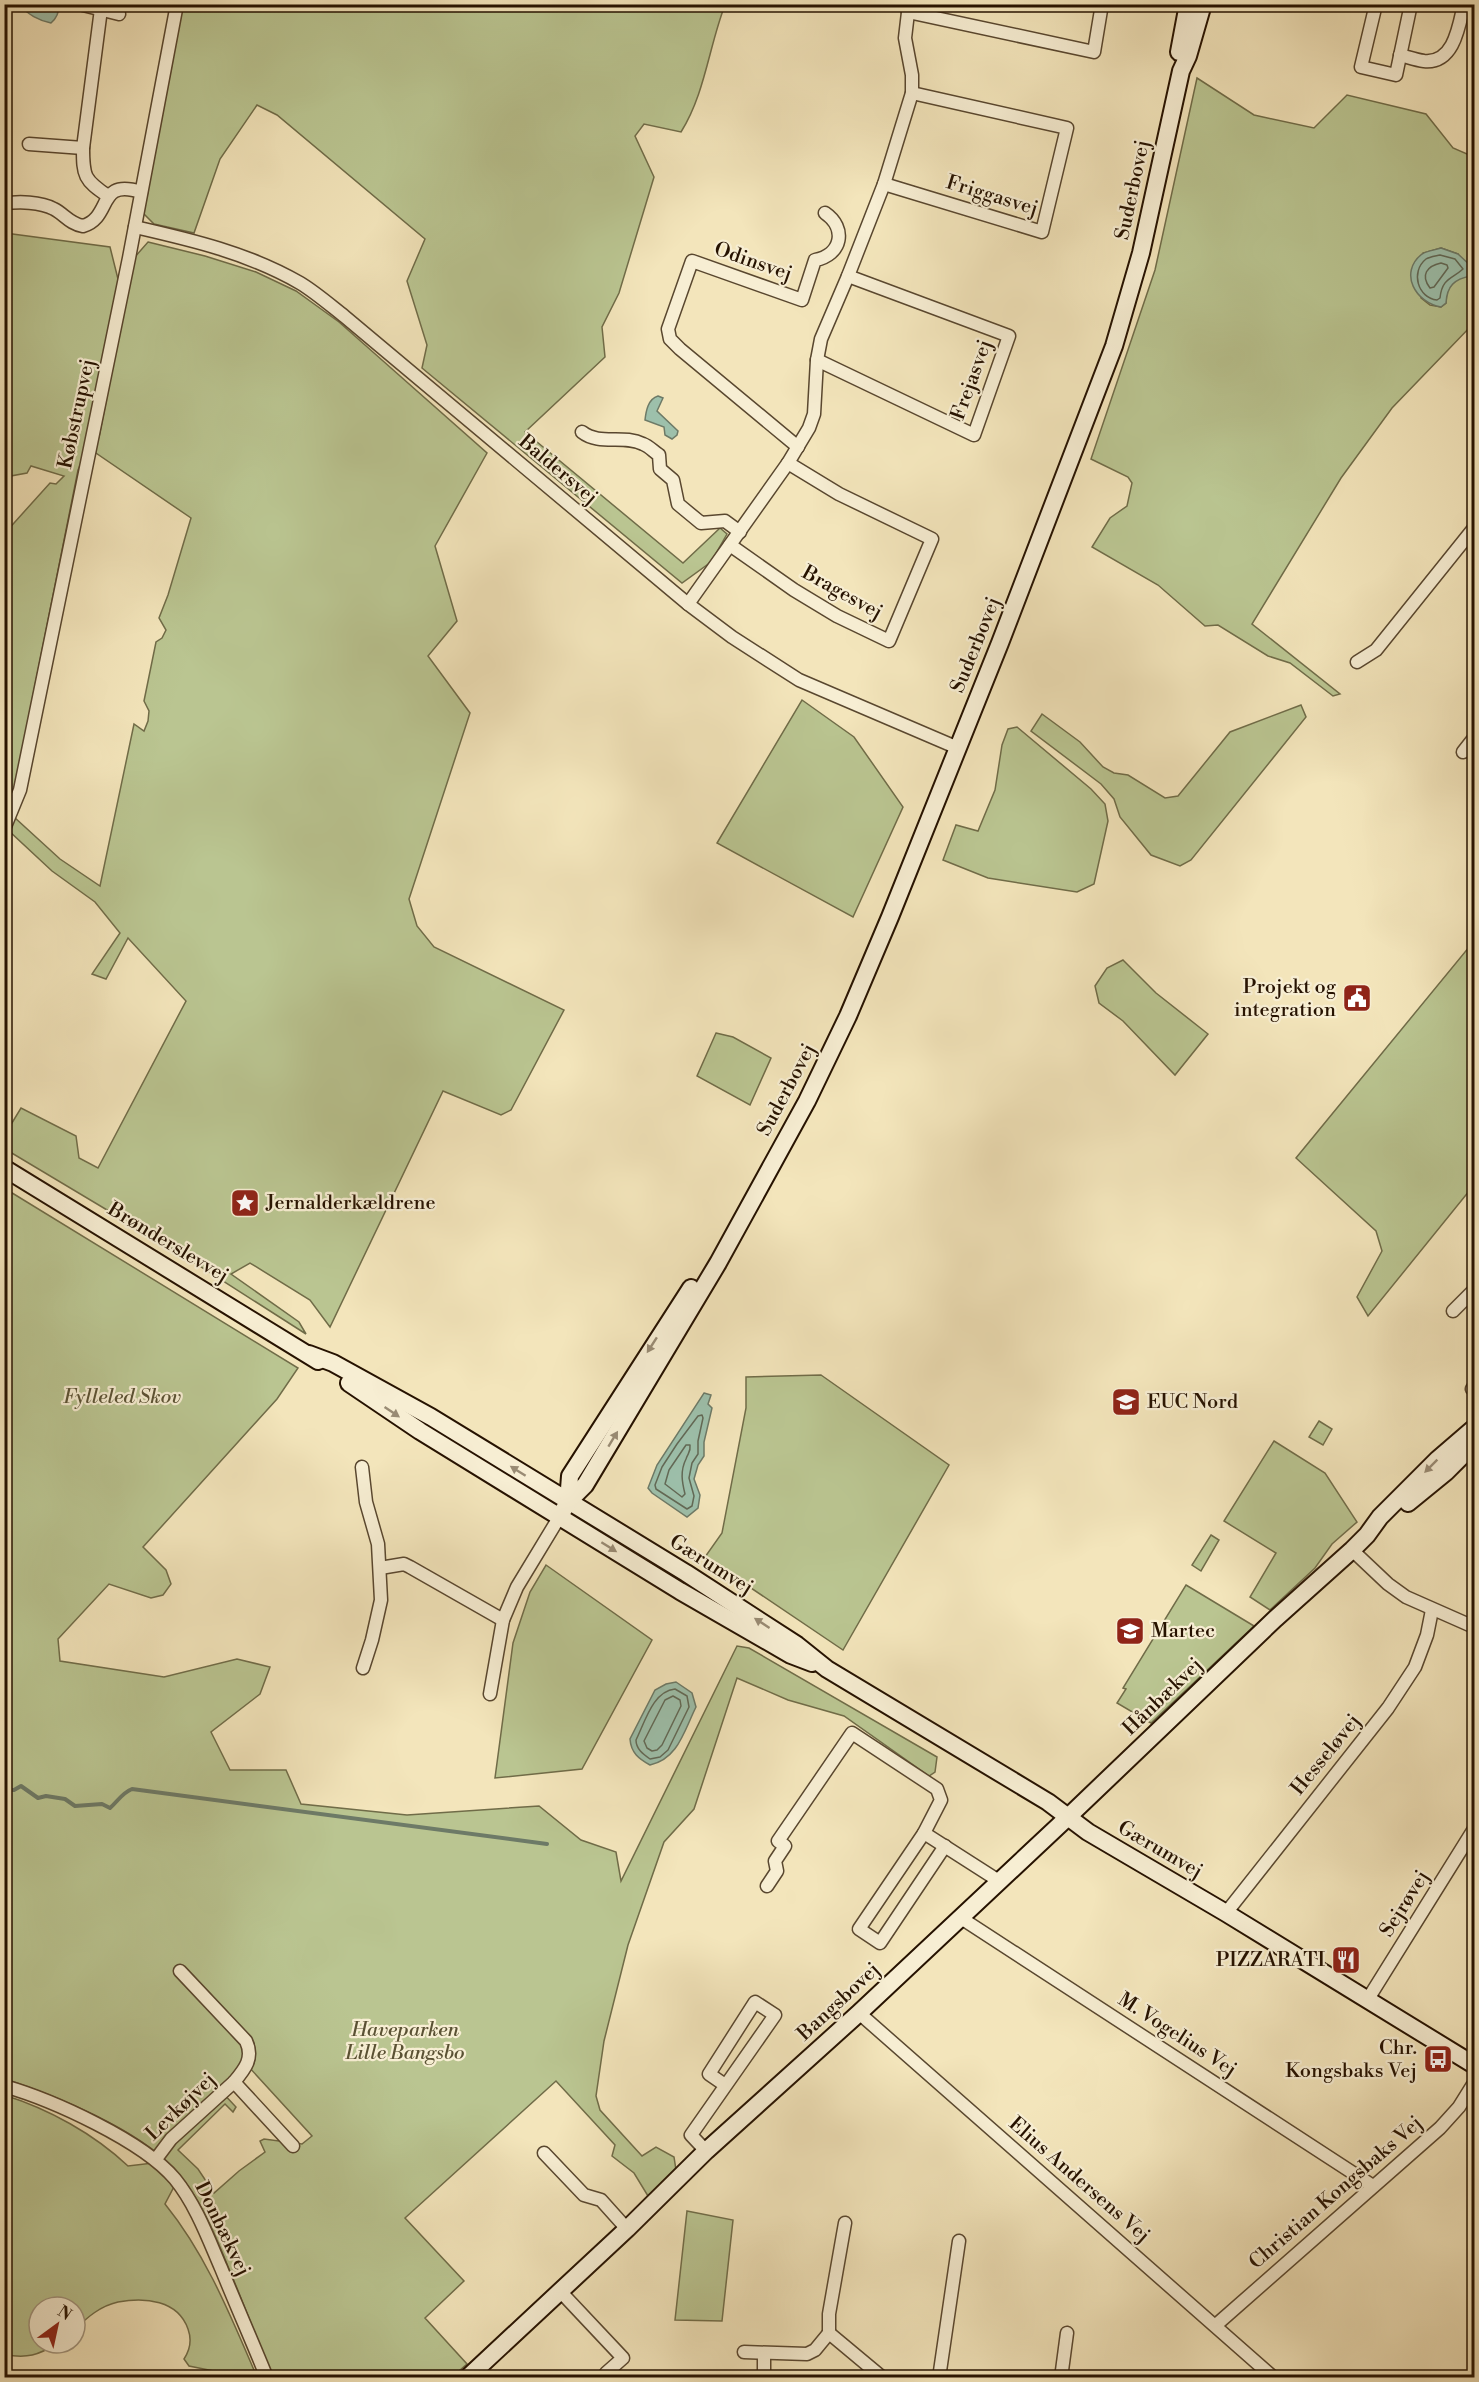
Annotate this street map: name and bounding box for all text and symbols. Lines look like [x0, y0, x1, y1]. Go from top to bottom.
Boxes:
street label: Suderbovej [1110, 138, 1156, 242]
street label: Friggasvej [943, 170, 1041, 222]
street label: Odinsvej [711, 237, 795, 287]
street label: Frejasvej [946, 336, 998, 424]
street label: Købstrupvej [53, 357, 101, 471]
street label: Baldersvej [513, 429, 603, 510]
street label: Bragesvej [796, 560, 887, 625]
street label: Suderbovej [945, 593, 1007, 697]
place label: Projekt og integration [1234, 975, 1337, 1023]
public building icon: Projekt og integration [1341, 982, 1373, 1014]
street label: Suderbovej [752, 1039, 822, 1141]
place icon: Jernalderkældrene [229, 1187, 261, 1219]
place label: Jernalderkældrene [265, 1191, 436, 1216]
street label: Brønderslevvej [102, 1197, 233, 1289]
one-way arrow [647, 1337, 658, 1354]
park label: Fylleled Skov [63, 1385, 181, 1410]
school or university icon: EUC Nord [1110, 1386, 1142, 1418]
place label: EUC Nord [1147, 1390, 1239, 1415]
one-way arrow [384, 1406, 400, 1417]
one-way arrow [607, 1431, 618, 1447]
one-way arrow [1424, 1459, 1438, 1473]
one-way arrow [510, 1465, 526, 1476]
street label: Gærumvej [664, 1529, 758, 1601]
one-way arrow [601, 1541, 617, 1552]
school or university icon: Martec [1114, 1615, 1146, 1647]
one-way arrow [754, 1617, 771, 1628]
place label: Martec [1151, 1619, 1215, 1644]
street label: Hånbækvej [1118, 1653, 1208, 1741]
street label: Hesseløvej [1286, 1709, 1366, 1801]
street label: Gærumvej [1113, 1816, 1207, 1884]
street label: Sejrøvej [1375, 1866, 1435, 1942]
restaurant icon: PIZZARATI [1330, 1944, 1362, 1976]
place label: PIZZARATI [1216, 1948, 1325, 1973]
street label: Bangsbovej [792, 1957, 885, 2047]
street label: M. Vogelius Vej [1113, 1987, 1241, 2083]
park label: Haveparken Lille Bangsbo [345, 2018, 465, 2066]
place label: Chr. Kongsbaks Vej [1285, 2036, 1417, 2084]
bus stop icon: Chr. Kongsbaks Vej [1422, 2043, 1454, 2075]
street label: Levkøjvej [141, 2067, 221, 2147]
street label: Christian Kongsbaks Vej [1244, 2111, 1428, 2275]
street label: Elius Andersens Vej [1003, 2112, 1155, 2248]
street label: Donbækvej [188, 2178, 256, 2280]
north arrow [27, 2295, 87, 2355]
text: N [54, 2301, 76, 2325]

